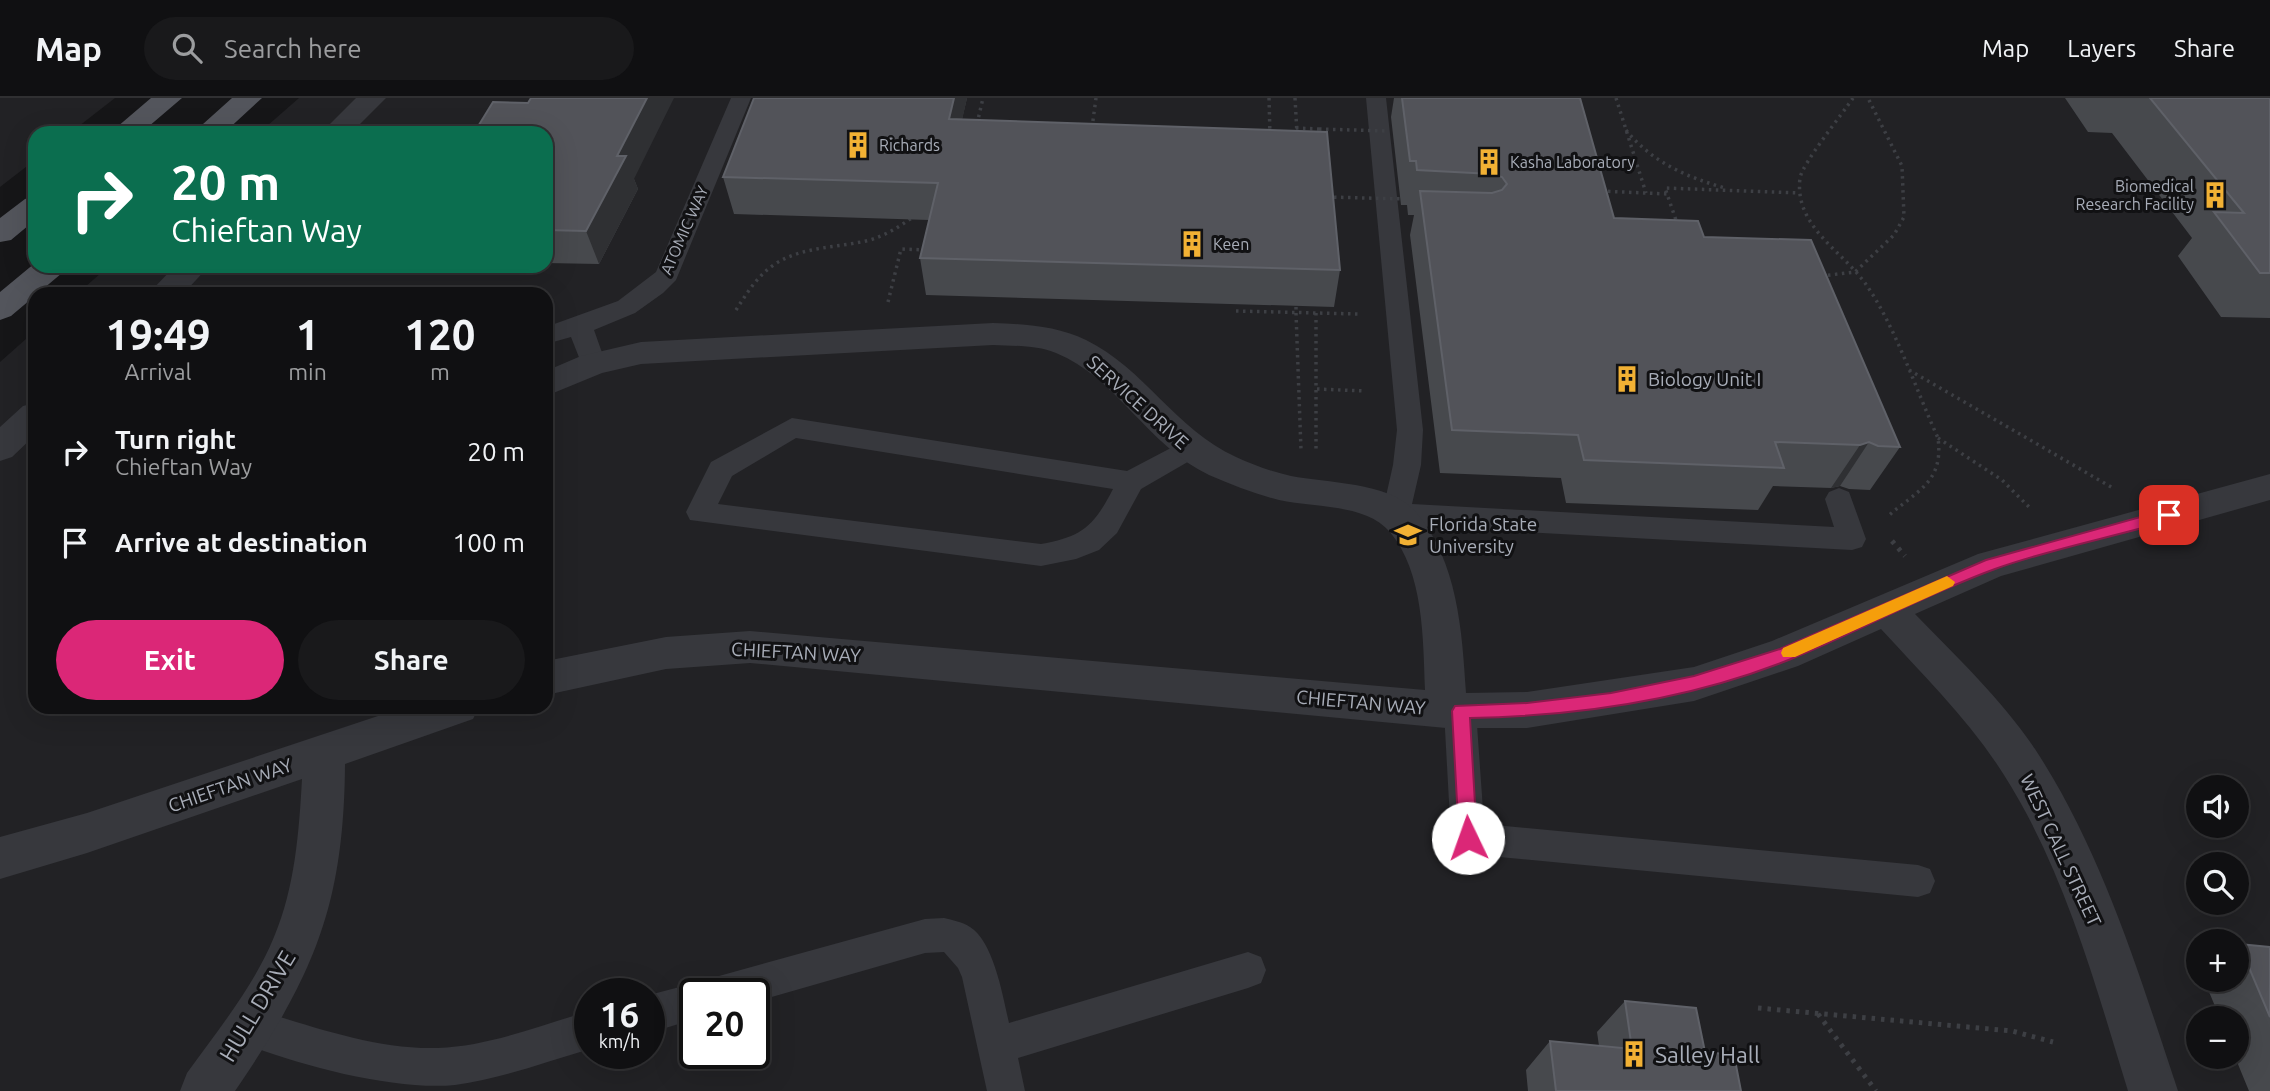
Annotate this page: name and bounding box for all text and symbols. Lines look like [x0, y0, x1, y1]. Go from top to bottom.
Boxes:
search box [144, 17, 634, 80]
icon: search [168, 29, 206, 67]
text: Map [35, 30, 102, 67]
text: Search here [224, 34, 362, 63]
text: Map [1982, 35, 2029, 62]
text: Layers [2067, 35, 2136, 62]
text: Share [2174, 35, 2235, 62]
building icon: Richards [843, 130, 873, 160]
place label: Richards [879, 136, 940, 154]
building icon: Kasha Laboratory [1474, 147, 1504, 177]
place label: Kasha Laboratory [1510, 153, 1635, 171]
icon: right [56, 154, 147, 245]
text: 20 m [171, 154, 280, 209]
place label: Biomedical Research Facility [2075, 177, 2194, 213]
building icon: Biomedical Research Facility [2200, 180, 2230, 210]
street label: ATOMIC WAY [656, 182, 712, 277]
text: Chieftan Way [171, 212, 362, 248]
building icon: Keen [1177, 229, 1207, 259]
place label: Keen [1213, 235, 1249, 253]
text: 19:49 [106, 311, 211, 358]
text: 1 [296, 311, 319, 358]
text: 120 [404, 311, 475, 358]
street label: SERVICE DRIVE [1083, 351, 1193, 453]
text: Arrival [125, 359, 192, 384]
text: min [288, 359, 327, 384]
text: m [430, 359, 450, 384]
building icon: Biology Unit I [1612, 364, 1642, 394]
place label: Biology Unit I [1648, 368, 1761, 390]
text: Turn right [115, 425, 236, 454]
icon: right [56, 433, 94, 471]
text: 20 m [467, 437, 525, 466]
text: Chieftan Way [115, 454, 252, 479]
pin [2139, 485, 2199, 545]
icon: arrive [2150, 496, 2188, 534]
place label: Florida State University [1429, 513, 1537, 557]
school or university icon: Florida State University [1393, 520, 1423, 550]
icon: arrive [56, 524, 94, 562]
text: Arrive at destination [115, 528, 368, 557]
text: 100 m [453, 528, 525, 557]
button: Exit [56, 620, 284, 700]
button: Share [298, 620, 525, 700]
street label: CHIEFTAN WAY [731, 638, 861, 666]
street label: CHIEFTAN WAY [1295, 685, 1427, 719]
street label: CHIEFTAN WAY [165, 753, 295, 817]
street label: WEST CALL STREET [2016, 770, 2106, 930]
map controls [2186, 775, 2249, 1069]
button: sound [2186, 775, 2249, 838]
position arrow [1431, 801, 1505, 875]
button: search [2186, 852, 2249, 915]
button: + [2186, 929, 2249, 992]
street label: HULL DRIVE [214, 946, 300, 1066]
speed limit sign: 20 [679, 978, 770, 1069]
text: 16 [600, 994, 639, 1034]
button: − [2186, 1006, 2249, 1069]
text: km/h [599, 1031, 640, 1051]
building icon: Salley Hall [1619, 1039, 1649, 1069]
place label: Salley Hall [1655, 1042, 1760, 1067]

